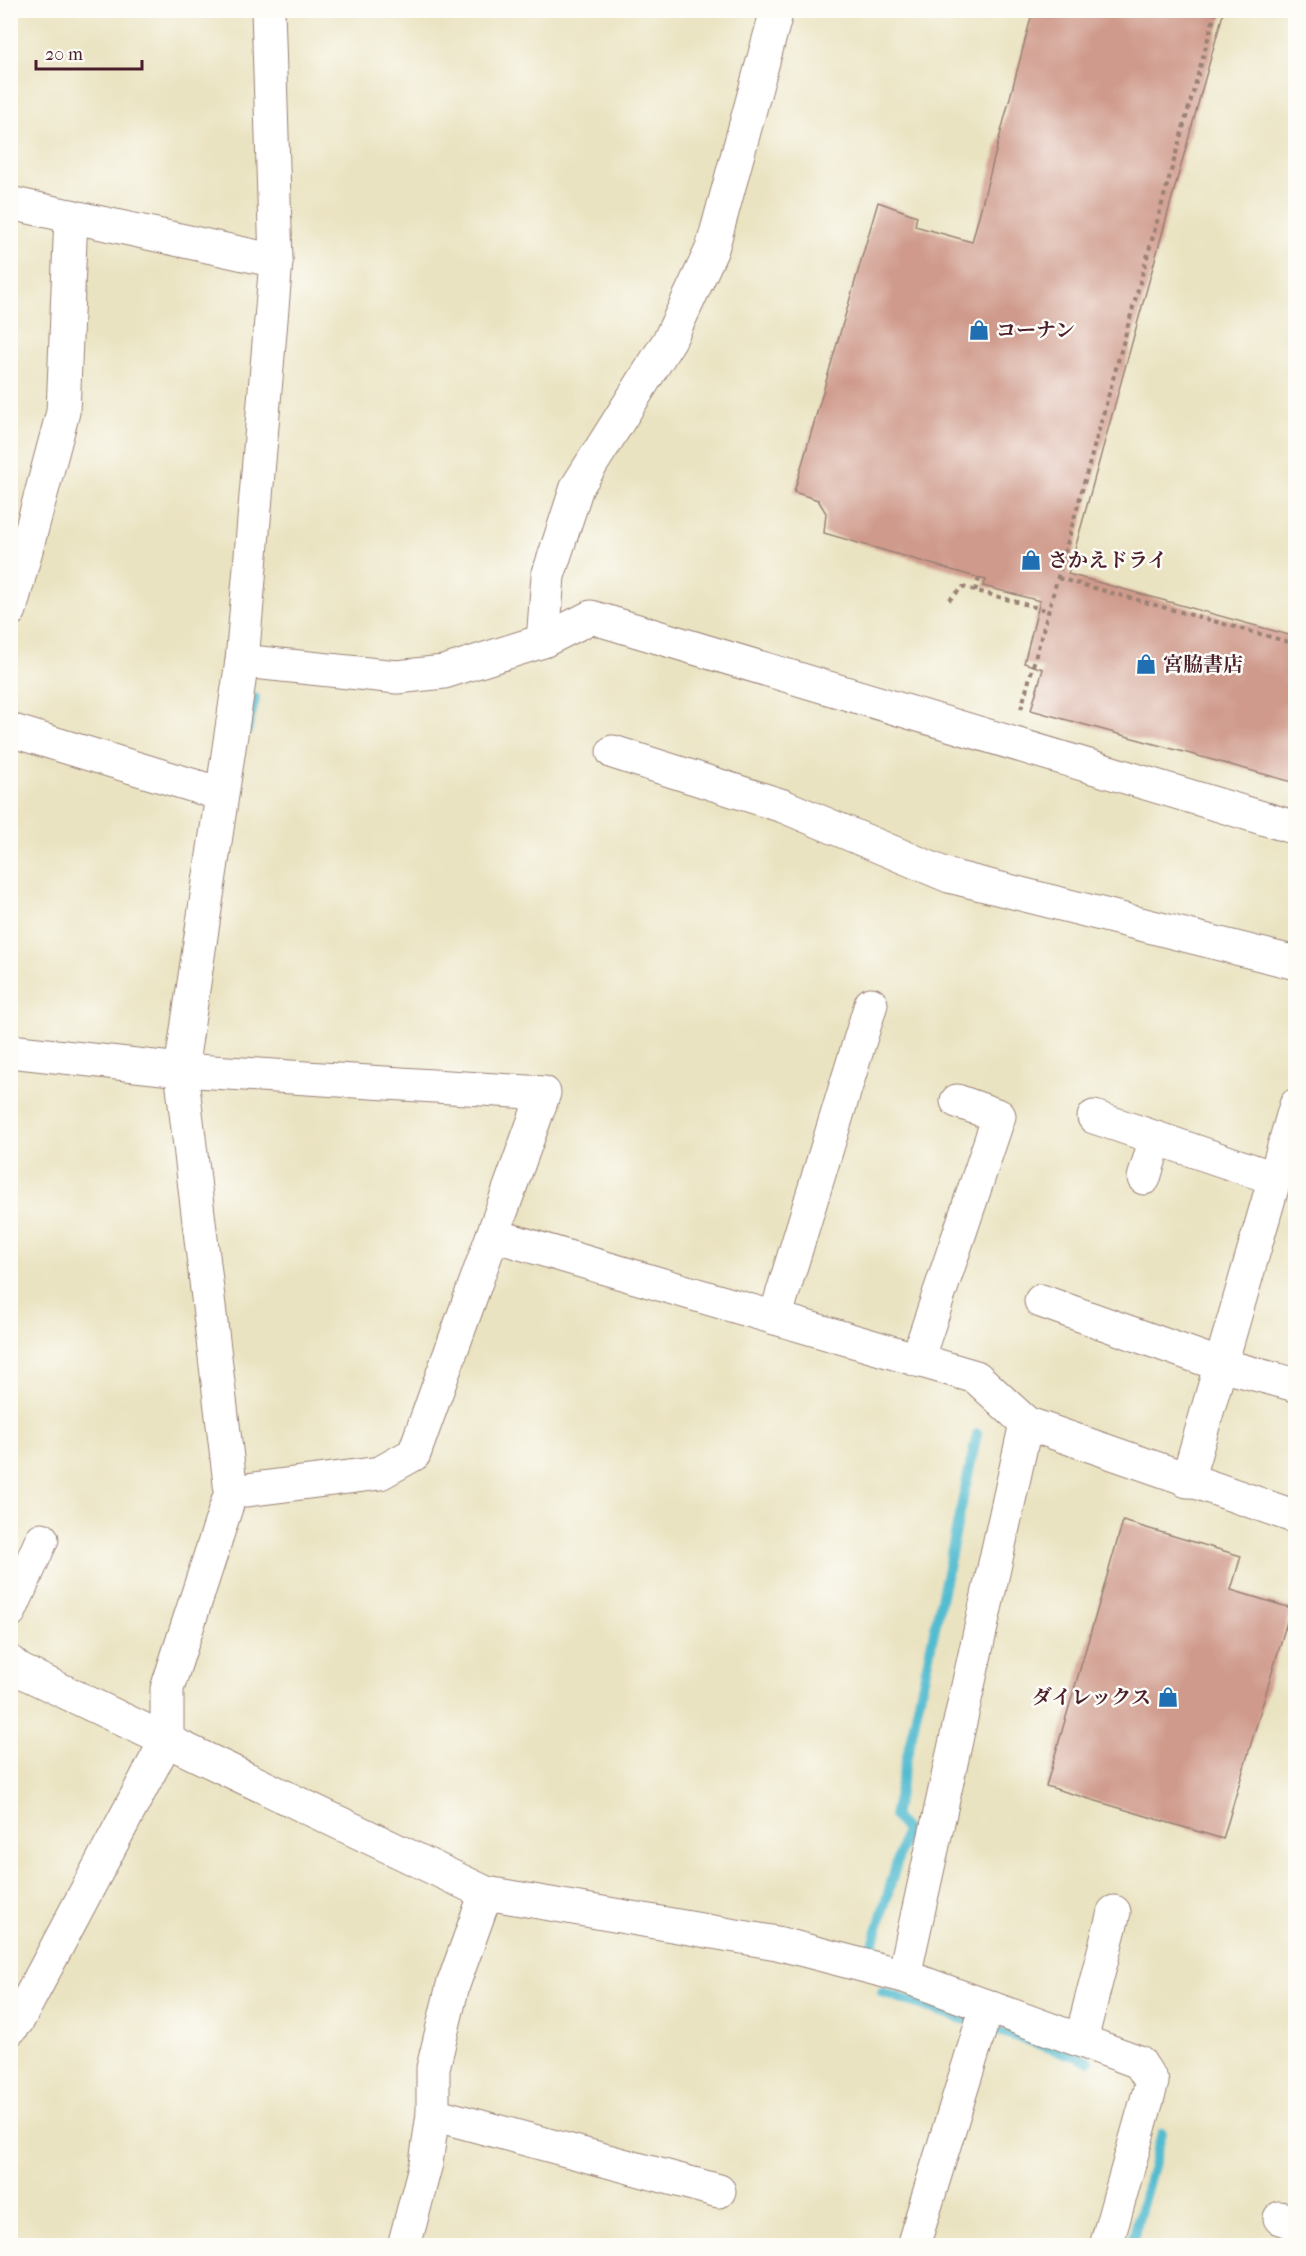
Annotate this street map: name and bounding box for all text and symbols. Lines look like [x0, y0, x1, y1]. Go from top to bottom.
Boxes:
scale bar [36, 33, 142, 71]
text: 20 m [45, 44, 83, 65]
shop icon: コーナン [967, 318, 991, 342]
place label: コーナン [996, 319, 1075, 342]
shop icon: さかえドライ [1019, 548, 1043, 572]
place label: さかえドライ [1048, 549, 1167, 572]
shop icon: 宮脇書店 [1134, 652, 1158, 676]
place label: 宮脇書店 [1163, 653, 1243, 676]
shop icon: ダイレックス [1156, 1685, 1180, 1709]
place label: ダイレックス [1032, 1686, 1151, 1709]

